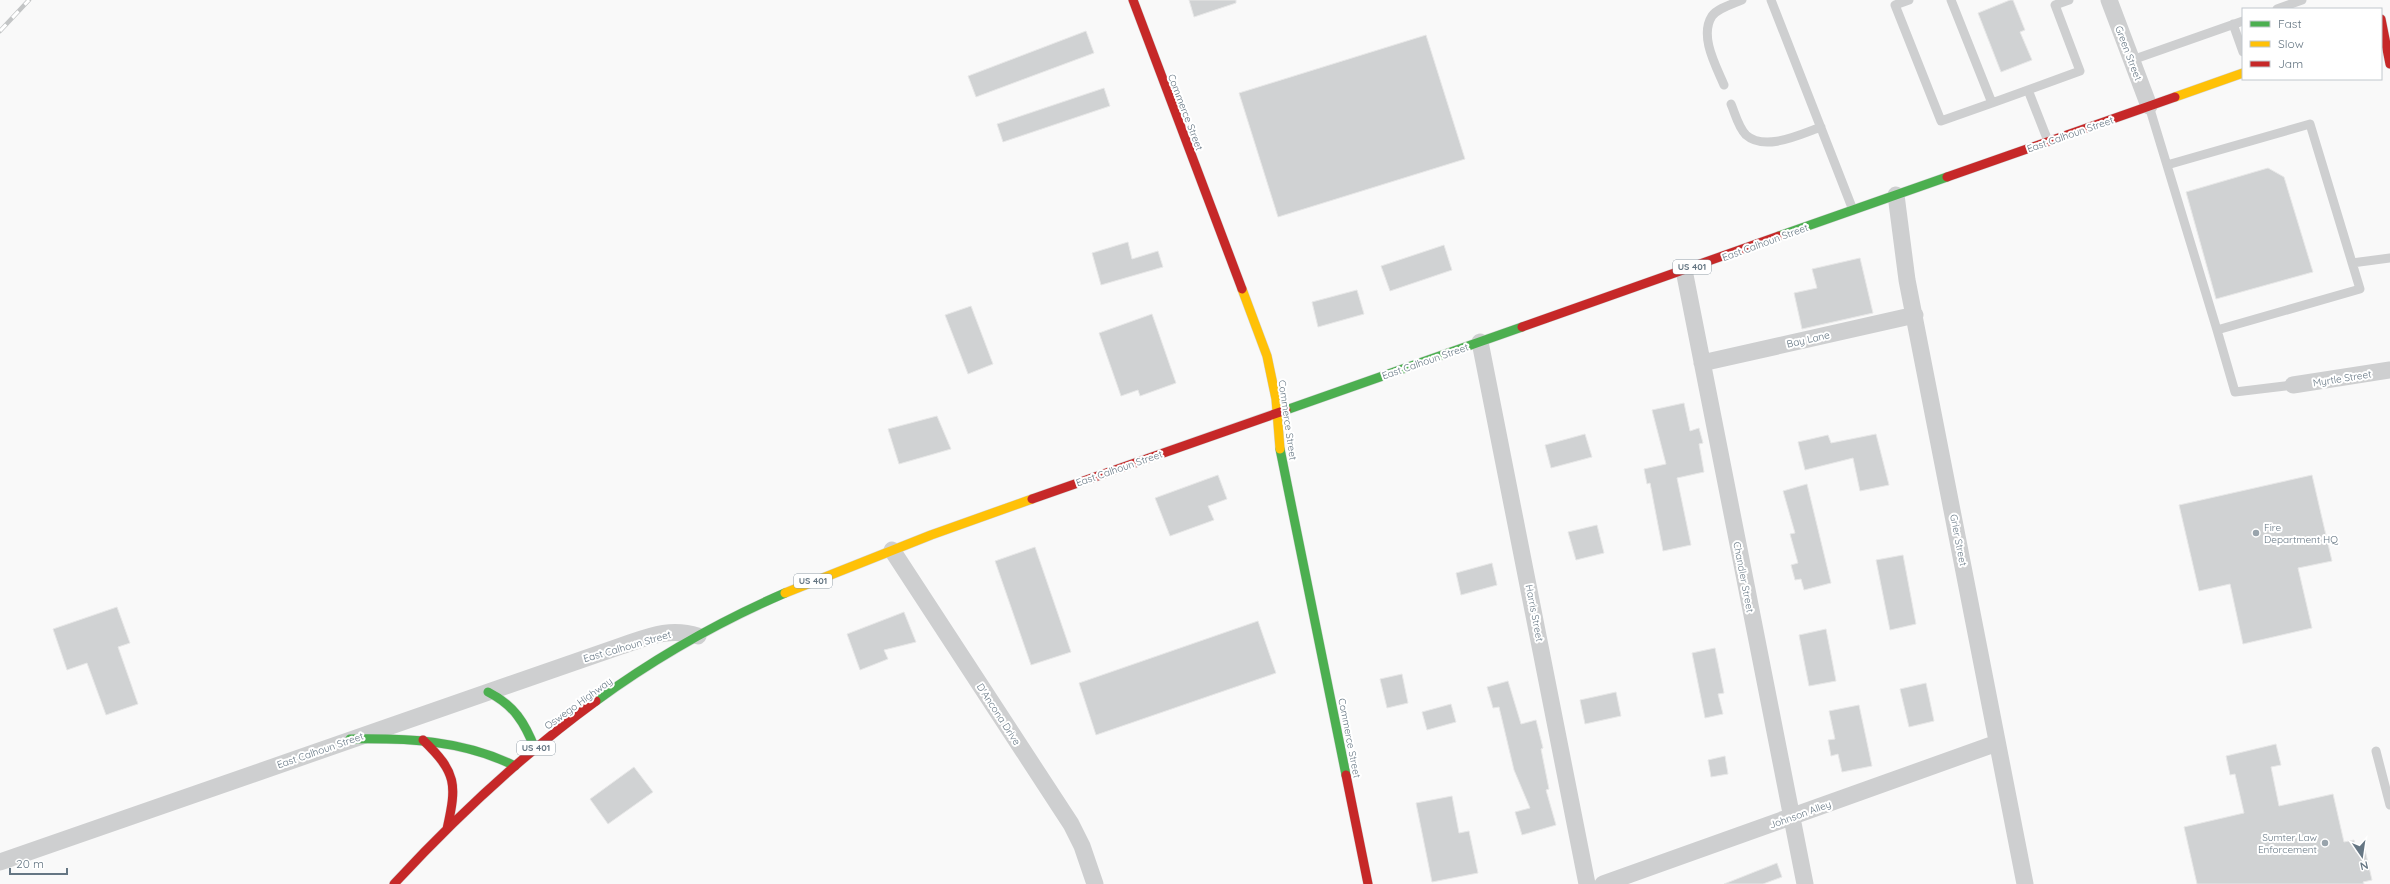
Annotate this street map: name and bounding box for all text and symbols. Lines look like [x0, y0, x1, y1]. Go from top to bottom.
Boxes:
legend [2242, 8, 2382, 80]
text: Fast [2278, 16, 2302, 31]
street label: Green Street [2112, 24, 2145, 83]
text: Slow [2278, 36, 2304, 51]
text: Jam [2278, 56, 2303, 71]
street label: Commerce Street [1165, 72, 1206, 153]
street label: East Calhoun Street [2025, 113, 2116, 155]
street label: East Calhoun Street [1720, 221, 1811, 264]
road number: US 401 [1673, 260, 1711, 274]
street label: Bay Lane [1785, 328, 1831, 351]
street label: East Calhoun Street [1380, 340, 1471, 382]
street label: Myrtle Street [2312, 367, 2373, 390]
street label: Commerce Street [1275, 379, 1300, 462]
street label: East Calhoun Street [1074, 447, 1165, 489]
street label: Grier Street [1947, 513, 1970, 568]
place label: Fire Department HQ [2264, 521, 2338, 546]
marker: Fire Department HQ [2251, 528, 2261, 538]
street label: Chandler Street [1730, 541, 1757, 614]
road number: US 401 [794, 574, 832, 588]
street label: Harris Street [1523, 583, 1547, 643]
street label: East Calhoun Street [582, 628, 673, 665]
street label: Oswego Highway [542, 674, 615, 732]
street label: D'Ancona Drive [974, 681, 1024, 748]
street label: Commerce Street [1335, 697, 1364, 780]
street label: East Calhoun Street [275, 729, 366, 771]
road number: US 401 [517, 741, 555, 755]
street label: Johnson Alley [1768, 797, 1833, 832]
place label: Sumter Law Enforcement [2258, 831, 2318, 856]
north arrow [2342, 836, 2382, 876]
marker: Sumter Law Enforcement [2320, 838, 2330, 848]
scale bar [10, 850, 67, 876]
text: 20 m [16, 856, 44, 871]
text: N [2359, 858, 2370, 873]

